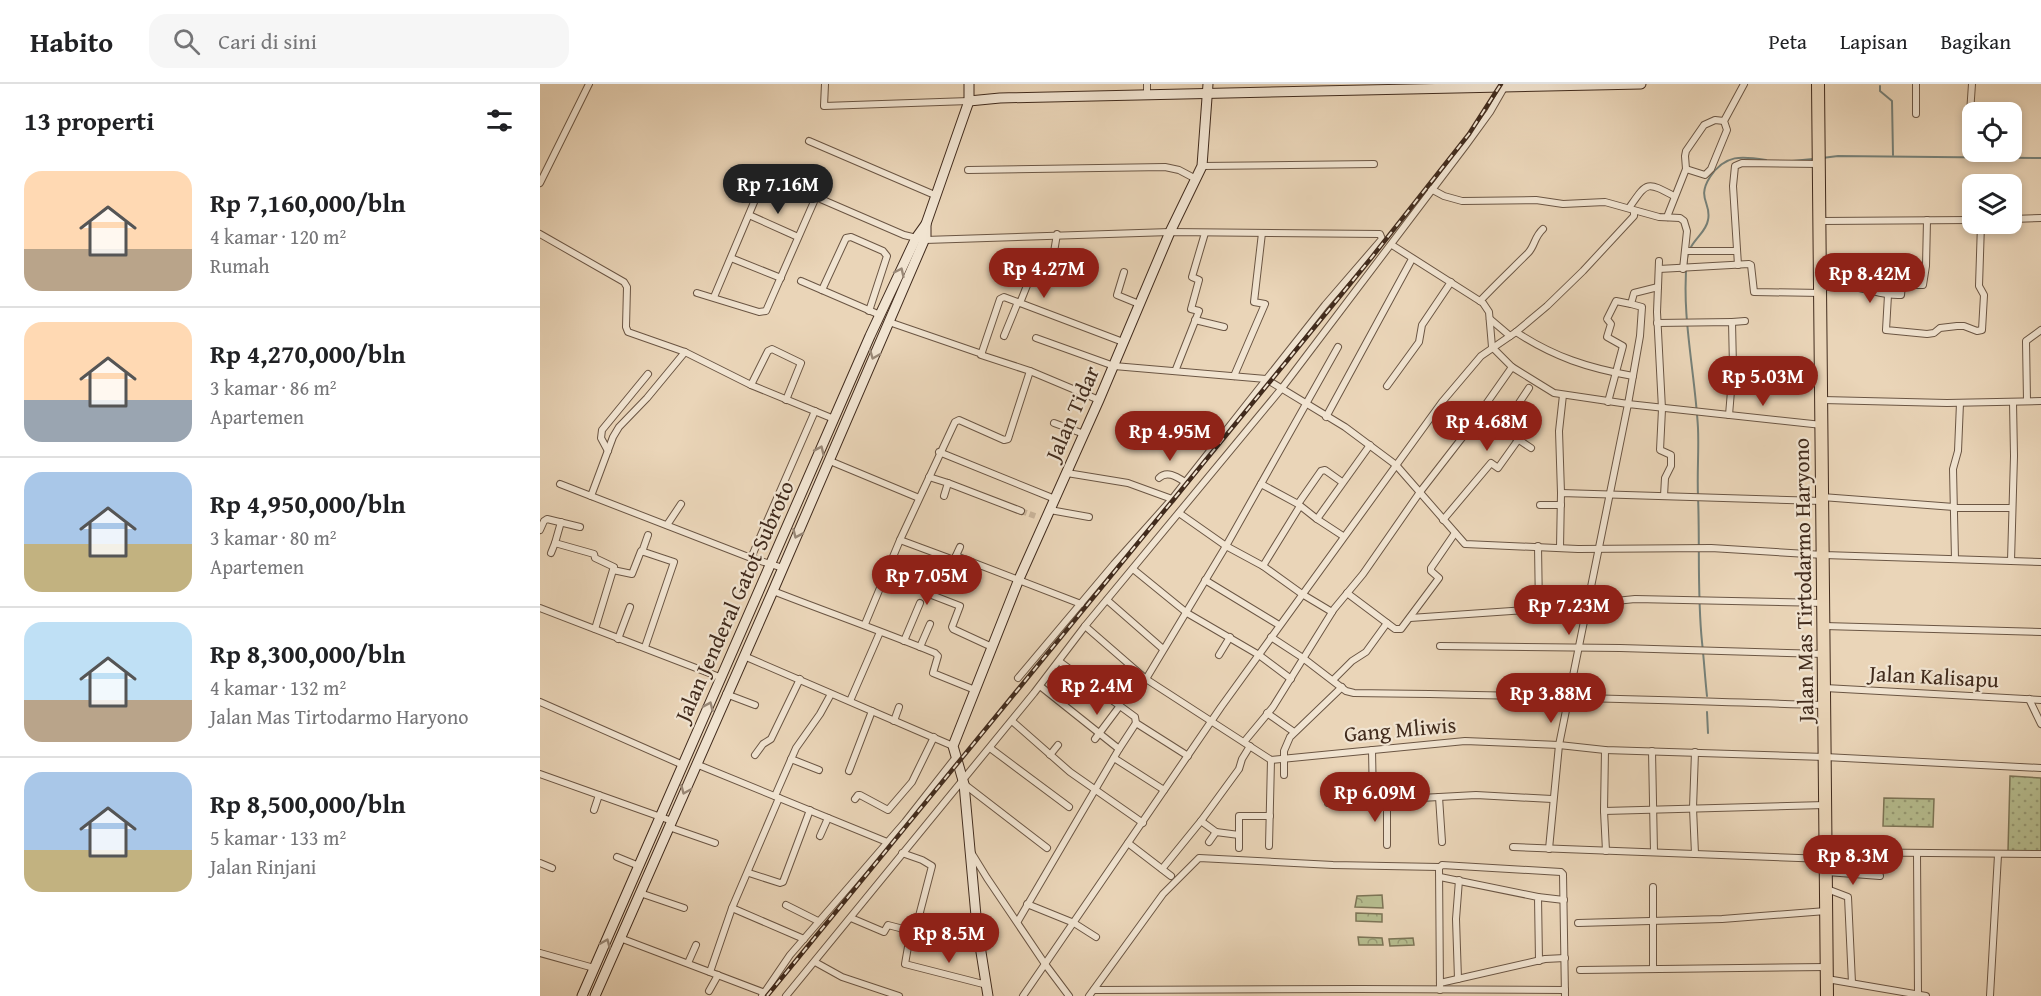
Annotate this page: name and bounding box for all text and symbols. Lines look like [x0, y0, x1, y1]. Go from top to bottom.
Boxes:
search box [149, 14, 569, 68]
text: Habito [30, 21, 113, 62]
icon: search [170, 25, 203, 58]
text: Cari di sini [218, 25, 317, 57]
text: Peta [1769, 26, 1807, 57]
text: Lapisan [1840, 26, 1907, 57]
text: Bagikan [1940, 26, 2011, 57]
text: 13 properti [24, 101, 154, 140]
map controls [1962, 102, 2022, 234]
button: locate [1962, 102, 2022, 162]
icon: filters [483, 104, 516, 137]
pin: Rp 7.16M [716, 164, 840, 215]
text: Rp 7.16M [737, 169, 819, 198]
button: layers [1962, 174, 2022, 234]
text: Rp 7,160,000/bln [210, 183, 406, 222]
icon: home [72, 195, 144, 267]
text: 4 kamar · 120 m² [210, 222, 346, 251]
pin: Rp 4.27M [982, 248, 1106, 299]
text: Rumah [210, 251, 269, 280]
text: Rp 4.27M [1003, 253, 1085, 282]
pin: Rp 8.42M [1808, 253, 1932, 304]
text: Rp 8.42M [1829, 258, 1911, 287]
one-way arrow [893, 268, 905, 279]
text: Rp 4,270,000/bln [210, 334, 406, 373]
icon: home [72, 346, 144, 418]
one-way arrow [869, 349, 881, 360]
pin: Rp 5.03M [1701, 356, 1825, 407]
street label: Jalan Tidar [1036, 360, 1107, 468]
text: Rp 5.03M [1722, 361, 1804, 390]
text: 3 kamar · 86 m² [210, 373, 337, 402]
pin: Rp 4.68M [1425, 401, 1549, 452]
text: Apartemen [210, 402, 304, 431]
text: Rp 4.68M [1446, 406, 1528, 435]
pin: Rp 4.95M [1108, 411, 1232, 462]
text: Rp 4.95M [1129, 416, 1211, 445]
street label: Jalan Mas Tirtodarmo Haryono [1785, 438, 1822, 725]
one-way arrow [813, 446, 825, 457]
street label: Jalan Jenderal Gatot Subroto [665, 475, 802, 729]
text: Rp 4,950,000/bln [210, 484, 406, 523]
icon: home [72, 496, 144, 568]
text: 3 kamar · 80 m² [210, 523, 337, 552]
one-way arrow [793, 528, 805, 539]
text: Apartemen [210, 552, 304, 581]
pin: Rp 7.05M [865, 555, 989, 606]
text: Rp 7.05M [886, 560, 968, 589]
pin: Rp 7.23M [1507, 585, 1631, 636]
text: Rp 7.23M [1528, 590, 1610, 619]
text: Rp 8,300,000/bln [210, 634, 406, 673]
icon: home [72, 646, 144, 718]
street label: Jalan Kalisapu [1865, 656, 2000, 695]
pin: Rp 2.4M [1042, 665, 1152, 716]
text: Rp 2.4M [1061, 670, 1133, 699]
text: 4 kamar · 132 m² [210, 673, 346, 702]
pin: Rp 3.88M [1489, 673, 1613, 724]
text: Rp 3.88M [1510, 678, 1592, 707]
text: Jalan Mas Tirtodarmo Haryono [210, 702, 468, 731]
one-way arrow [702, 702, 714, 713]
street label: Gang Mliwis [1343, 708, 1457, 750]
pin: Rp 6.09M [1313, 772, 1437, 823]
text: Rp 6.09M [1334, 777, 1416, 806]
one-way arrow [680, 783, 692, 794]
text: Rp 8,500,000/bln [210, 784, 406, 823]
icon: home [72, 796, 144, 868]
text: 5 kamar · 133 m² [210, 823, 346, 852]
pin: Rp 8.3M [1798, 835, 1908, 886]
text: Rp 8.3M [1817, 840, 1889, 869]
text: Jalan Rinjani [210, 852, 316, 881]
pin: Rp 8.5M [894, 913, 1004, 964]
text: Rp 8.5M [913, 918, 985, 947]
one-way arrow [599, 938, 611, 949]

